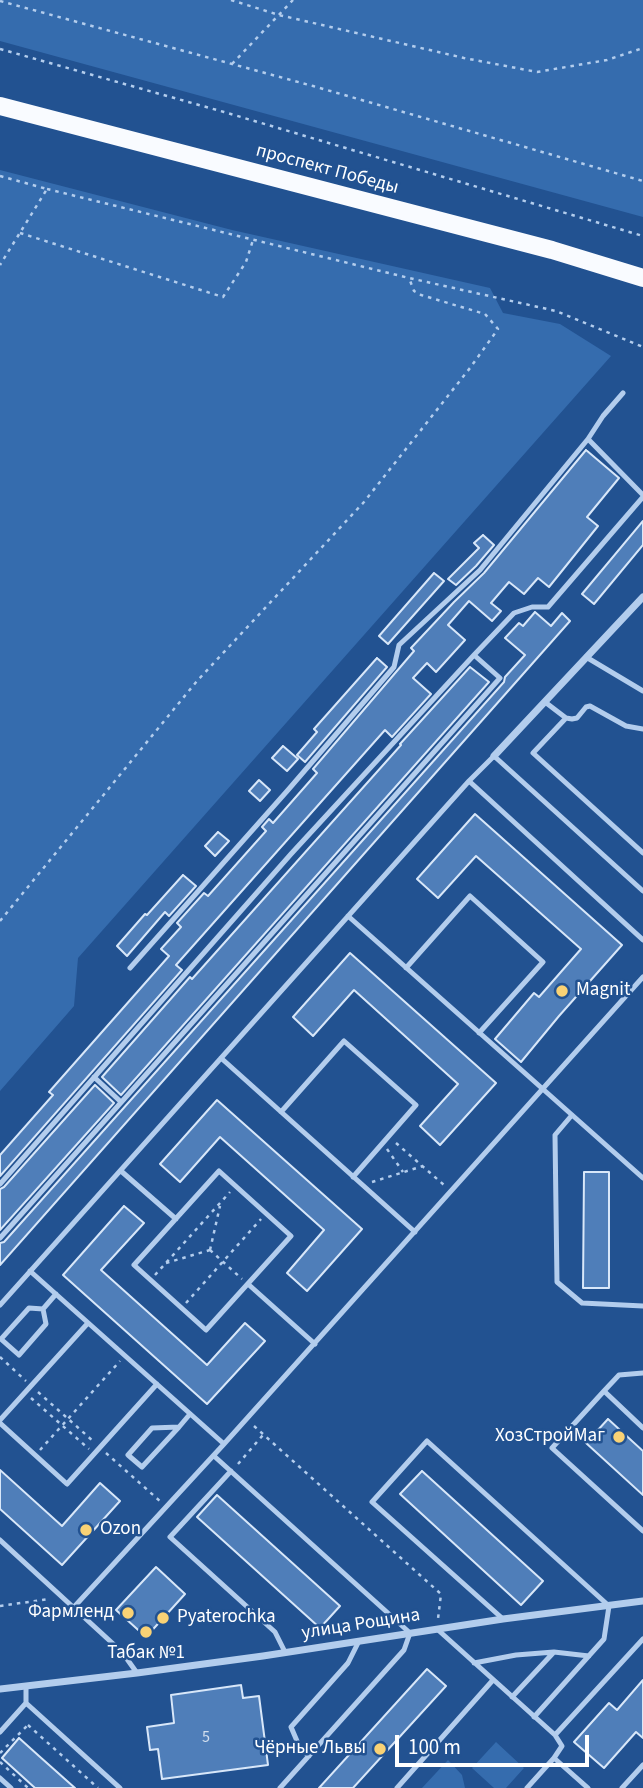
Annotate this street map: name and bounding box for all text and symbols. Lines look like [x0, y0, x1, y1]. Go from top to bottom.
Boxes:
street label: проспект Победы [253, 140, 401, 200]
place label: Magnit [576, 980, 630, 1002]
marker: Magnit [554, 983, 570, 999]
place label: ХозСтройМаг [495, 1426, 605, 1448]
marker: ХозСтройМаг [611, 1429, 627, 1445]
place label: Ozon [100, 1519, 141, 1541]
marker: Ozon [78, 1522, 94, 1538]
place label: Фармленд [28, 1602, 114, 1624]
street label: улица Рощина [300, 1604, 422, 1646]
marker: Фармленд [120, 1605, 136, 1621]
place label: Pyaterochka [177, 1607, 276, 1629]
marker: Pyaterochka [155, 1610, 171, 1626]
marker: Табак №1 [138, 1624, 154, 1640]
place label: Табак №1 [107, 1643, 185, 1665]
scale bar [398, 1722, 592, 1766]
house number: 5 [202, 1728, 210, 1748]
text: 100 m [408, 1732, 461, 1762]
place label: Чёрные Львы [254, 1738, 366, 1760]
marker: Чёрные Львы [372, 1741, 388, 1757]

